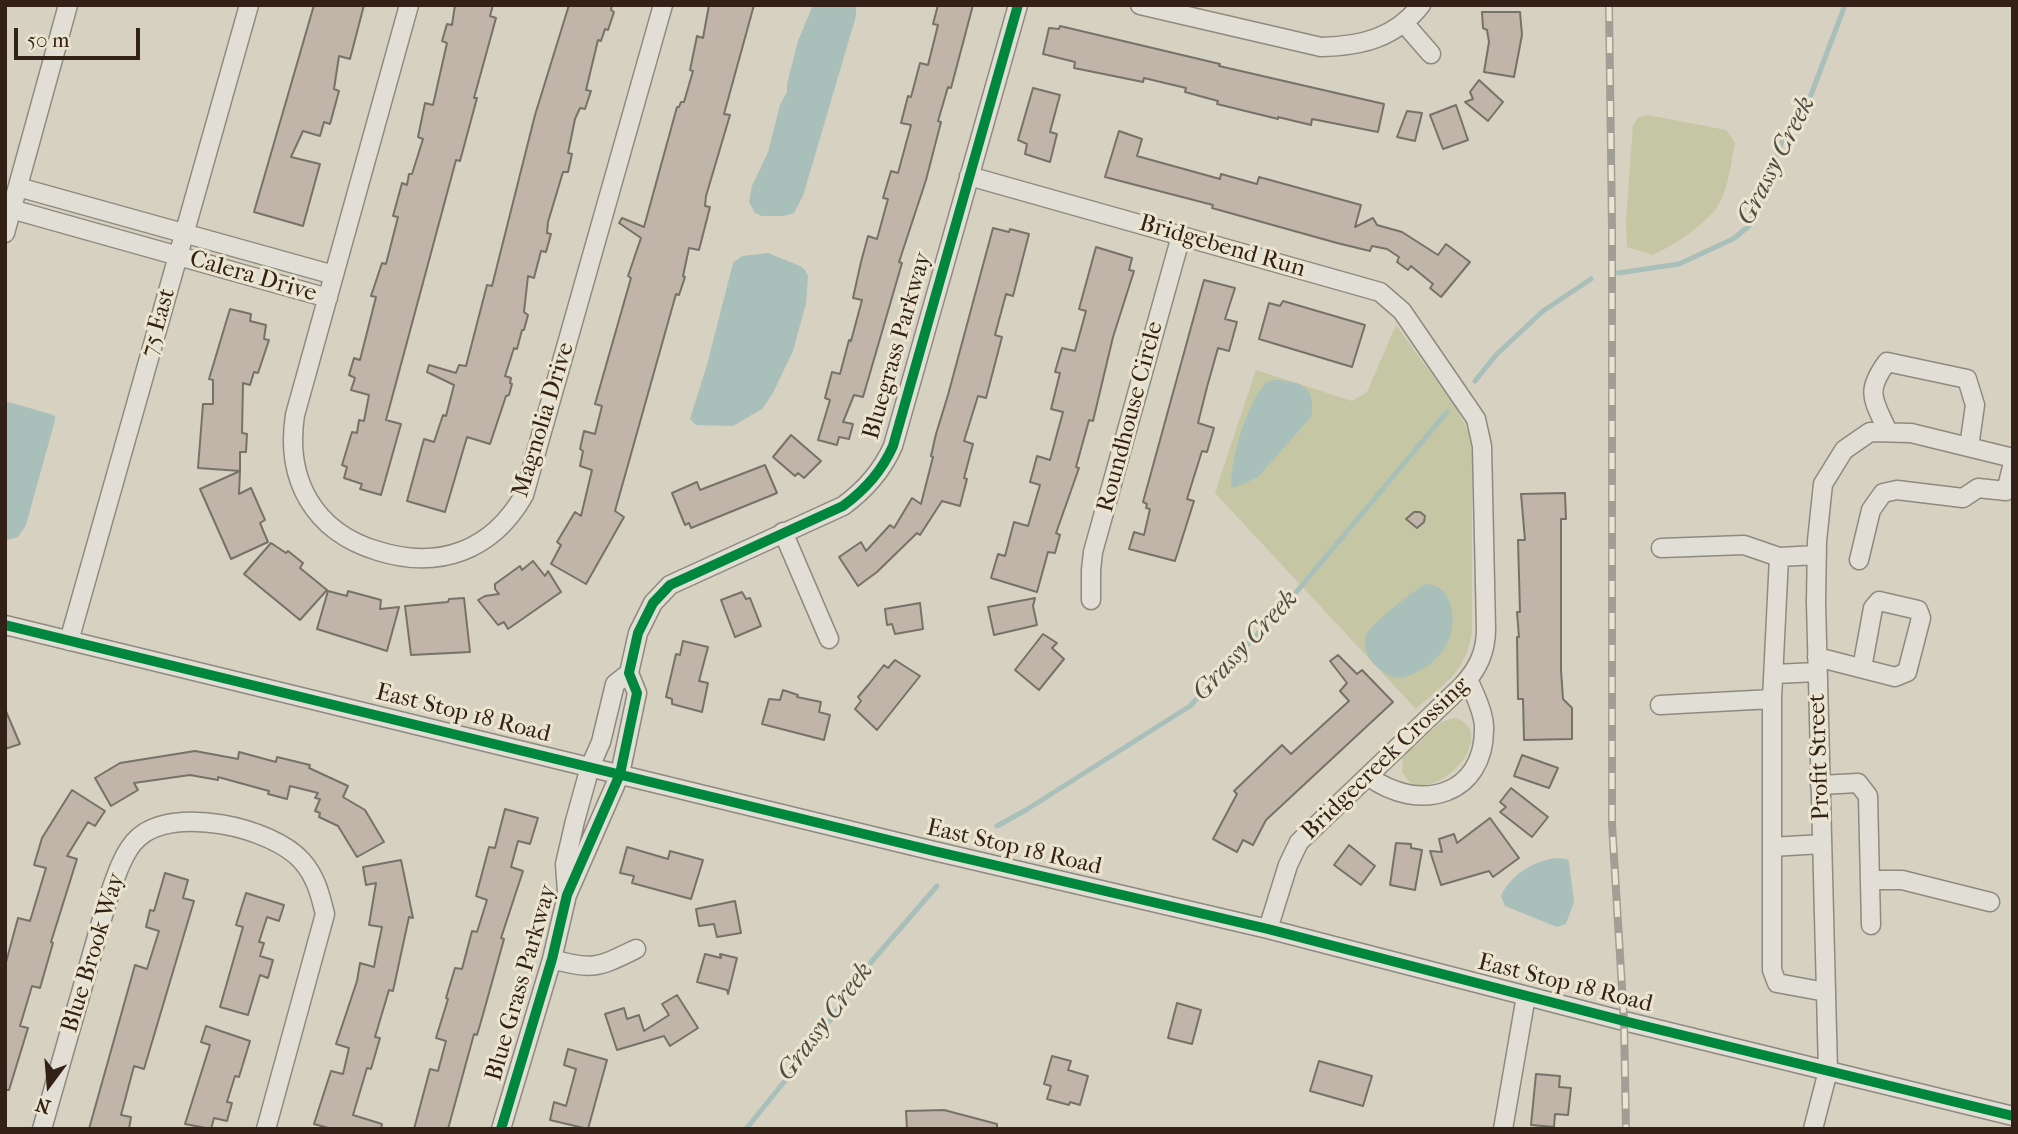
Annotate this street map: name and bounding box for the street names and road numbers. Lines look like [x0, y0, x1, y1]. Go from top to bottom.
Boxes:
street label: Bridgebend Run [1136, 210, 1308, 284]
street label: Calera Drive [186, 245, 320, 309]
street label: Bluegrass Parkway [858, 249, 938, 443]
street label: 75 East [135, 285, 183, 361]
street label: Roundhouse Circle [1092, 318, 1170, 516]
street label: Magnolia Drive [507, 339, 581, 501]
street label: Bridgecreek Crossing [1296, 671, 1476, 847]
street label: East Stop 18 Road [373, 678, 553, 750]
street label: Profit Street [1803, 693, 1837, 821]
street label: East Stop 18 Road [924, 814, 1104, 882]
street label: Blue Brook Way [56, 870, 132, 1036]
street label: Blue Grass Parkway [480, 882, 564, 1084]
street label: East Stop 18 Road [1475, 948, 1655, 1020]

